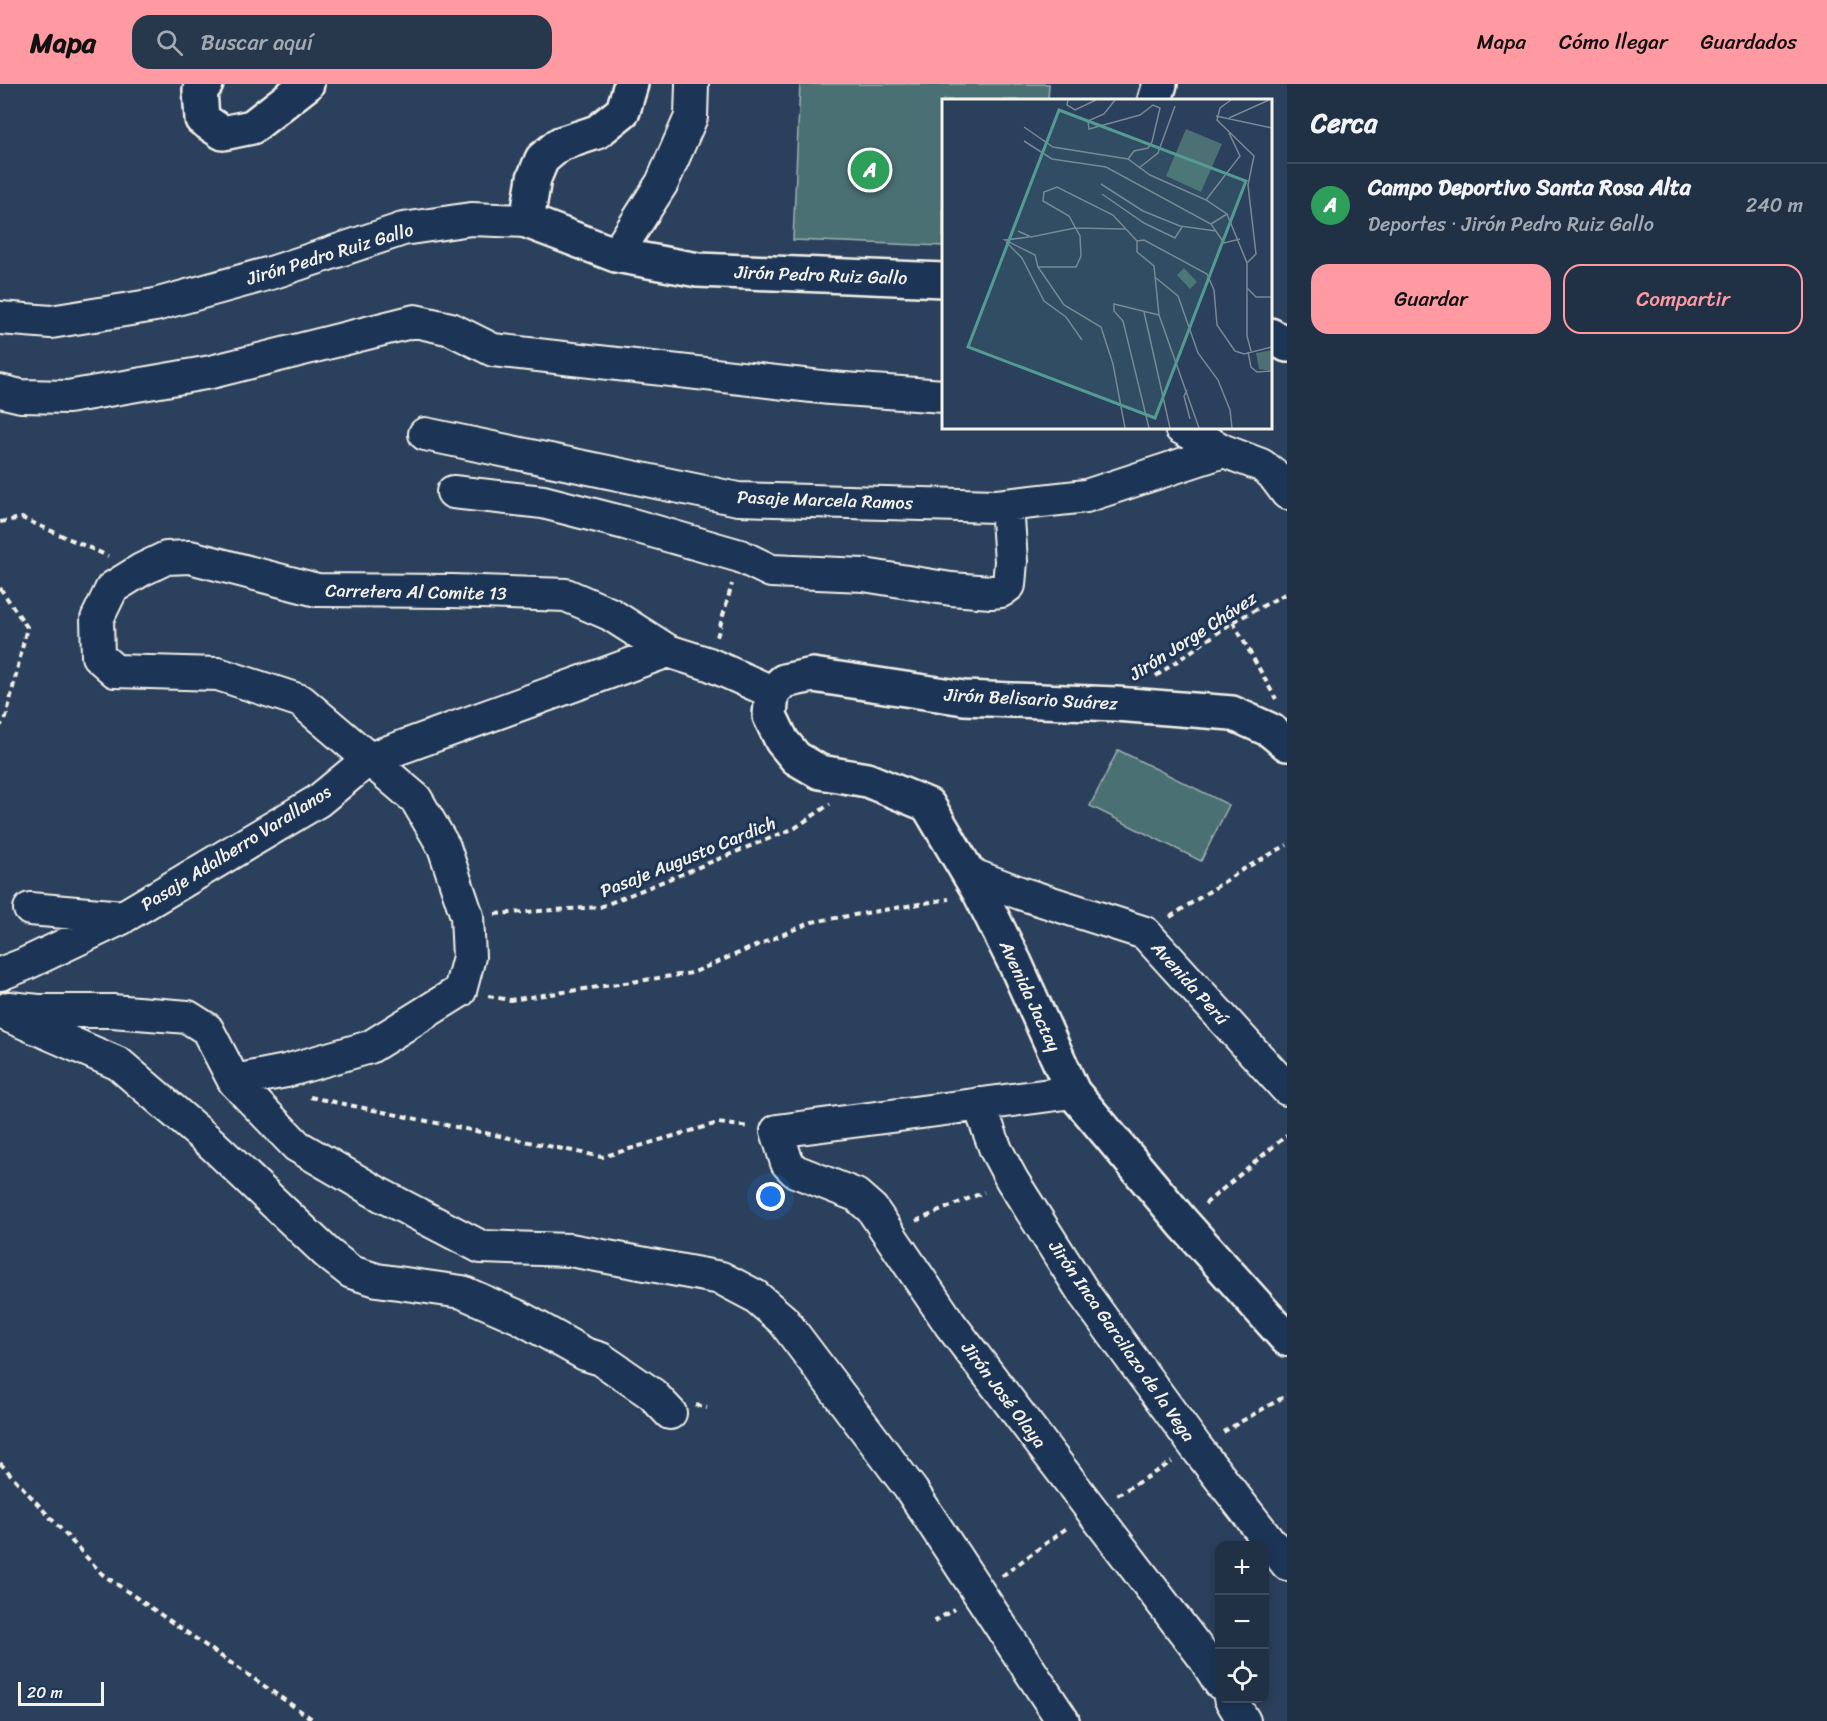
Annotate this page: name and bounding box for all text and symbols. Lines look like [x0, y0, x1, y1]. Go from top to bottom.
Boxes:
search box [132, 15, 552, 69]
text: Mapa [30, 18, 96, 67]
text: Buscar aquí [201, 23, 313, 62]
text: Mapa [1477, 23, 1526, 61]
text: Cómo llegar [1559, 23, 1668, 61]
text: Guardados [1701, 23, 1797, 61]
icon: search [153, 26, 186, 59]
inset map [942, 99, 1272, 429]
text: Cerca [1311, 100, 1377, 146]
pin: A [850, 148, 890, 193]
text: Campo Deportivo Santa Rosa Alta [1368, 168, 1691, 207]
text: A [1324, 188, 1337, 223]
text: 240 m [1746, 188, 1803, 223]
text: Deportes · Jirón Pedro Ruiz Gallo [1368, 207, 1654, 242]
street label: Jirón Pedro Ruiz Gallo [242, 213, 417, 295]
street label: Jirón Pedro Ruiz Gallo [733, 256, 908, 294]
button: Guardar [1311, 264, 1551, 334]
button: Compartir [1563, 264, 1803, 334]
street label: Pasaje Marcela Ramos [737, 481, 914, 519]
street label: Carretera Al Comite 13 [325, 574, 507, 610]
street label: Jirón Jorge Chávez [1122, 582, 1264, 690]
street label: Jirón Belisario Suárez [942, 678, 1119, 720]
street label: Pasaje Adalberro Varallanos [134, 776, 338, 920]
street label: Pasaje Augusto Cardich [595, 807, 781, 907]
street label: Avenida Perú [1142, 933, 1237, 1033]
street label: Avenida Jactay [990, 934, 1070, 1058]
your location [756, 1182, 785, 1211]
street label: Jirón Inca Garcilazo de la Vega [1039, 1233, 1204, 1449]
street label: Jirón José Olaya [952, 1334, 1055, 1456]
map controls [1215, 1541, 1269, 1703]
button: + [1215, 1541, 1269, 1595]
button: − [1215, 1595, 1269, 1649]
button: locate [1215, 1649, 1269, 1703]
text: 20 m [27, 1678, 63, 1707]
scale bar [18, 1679, 104, 1706]

